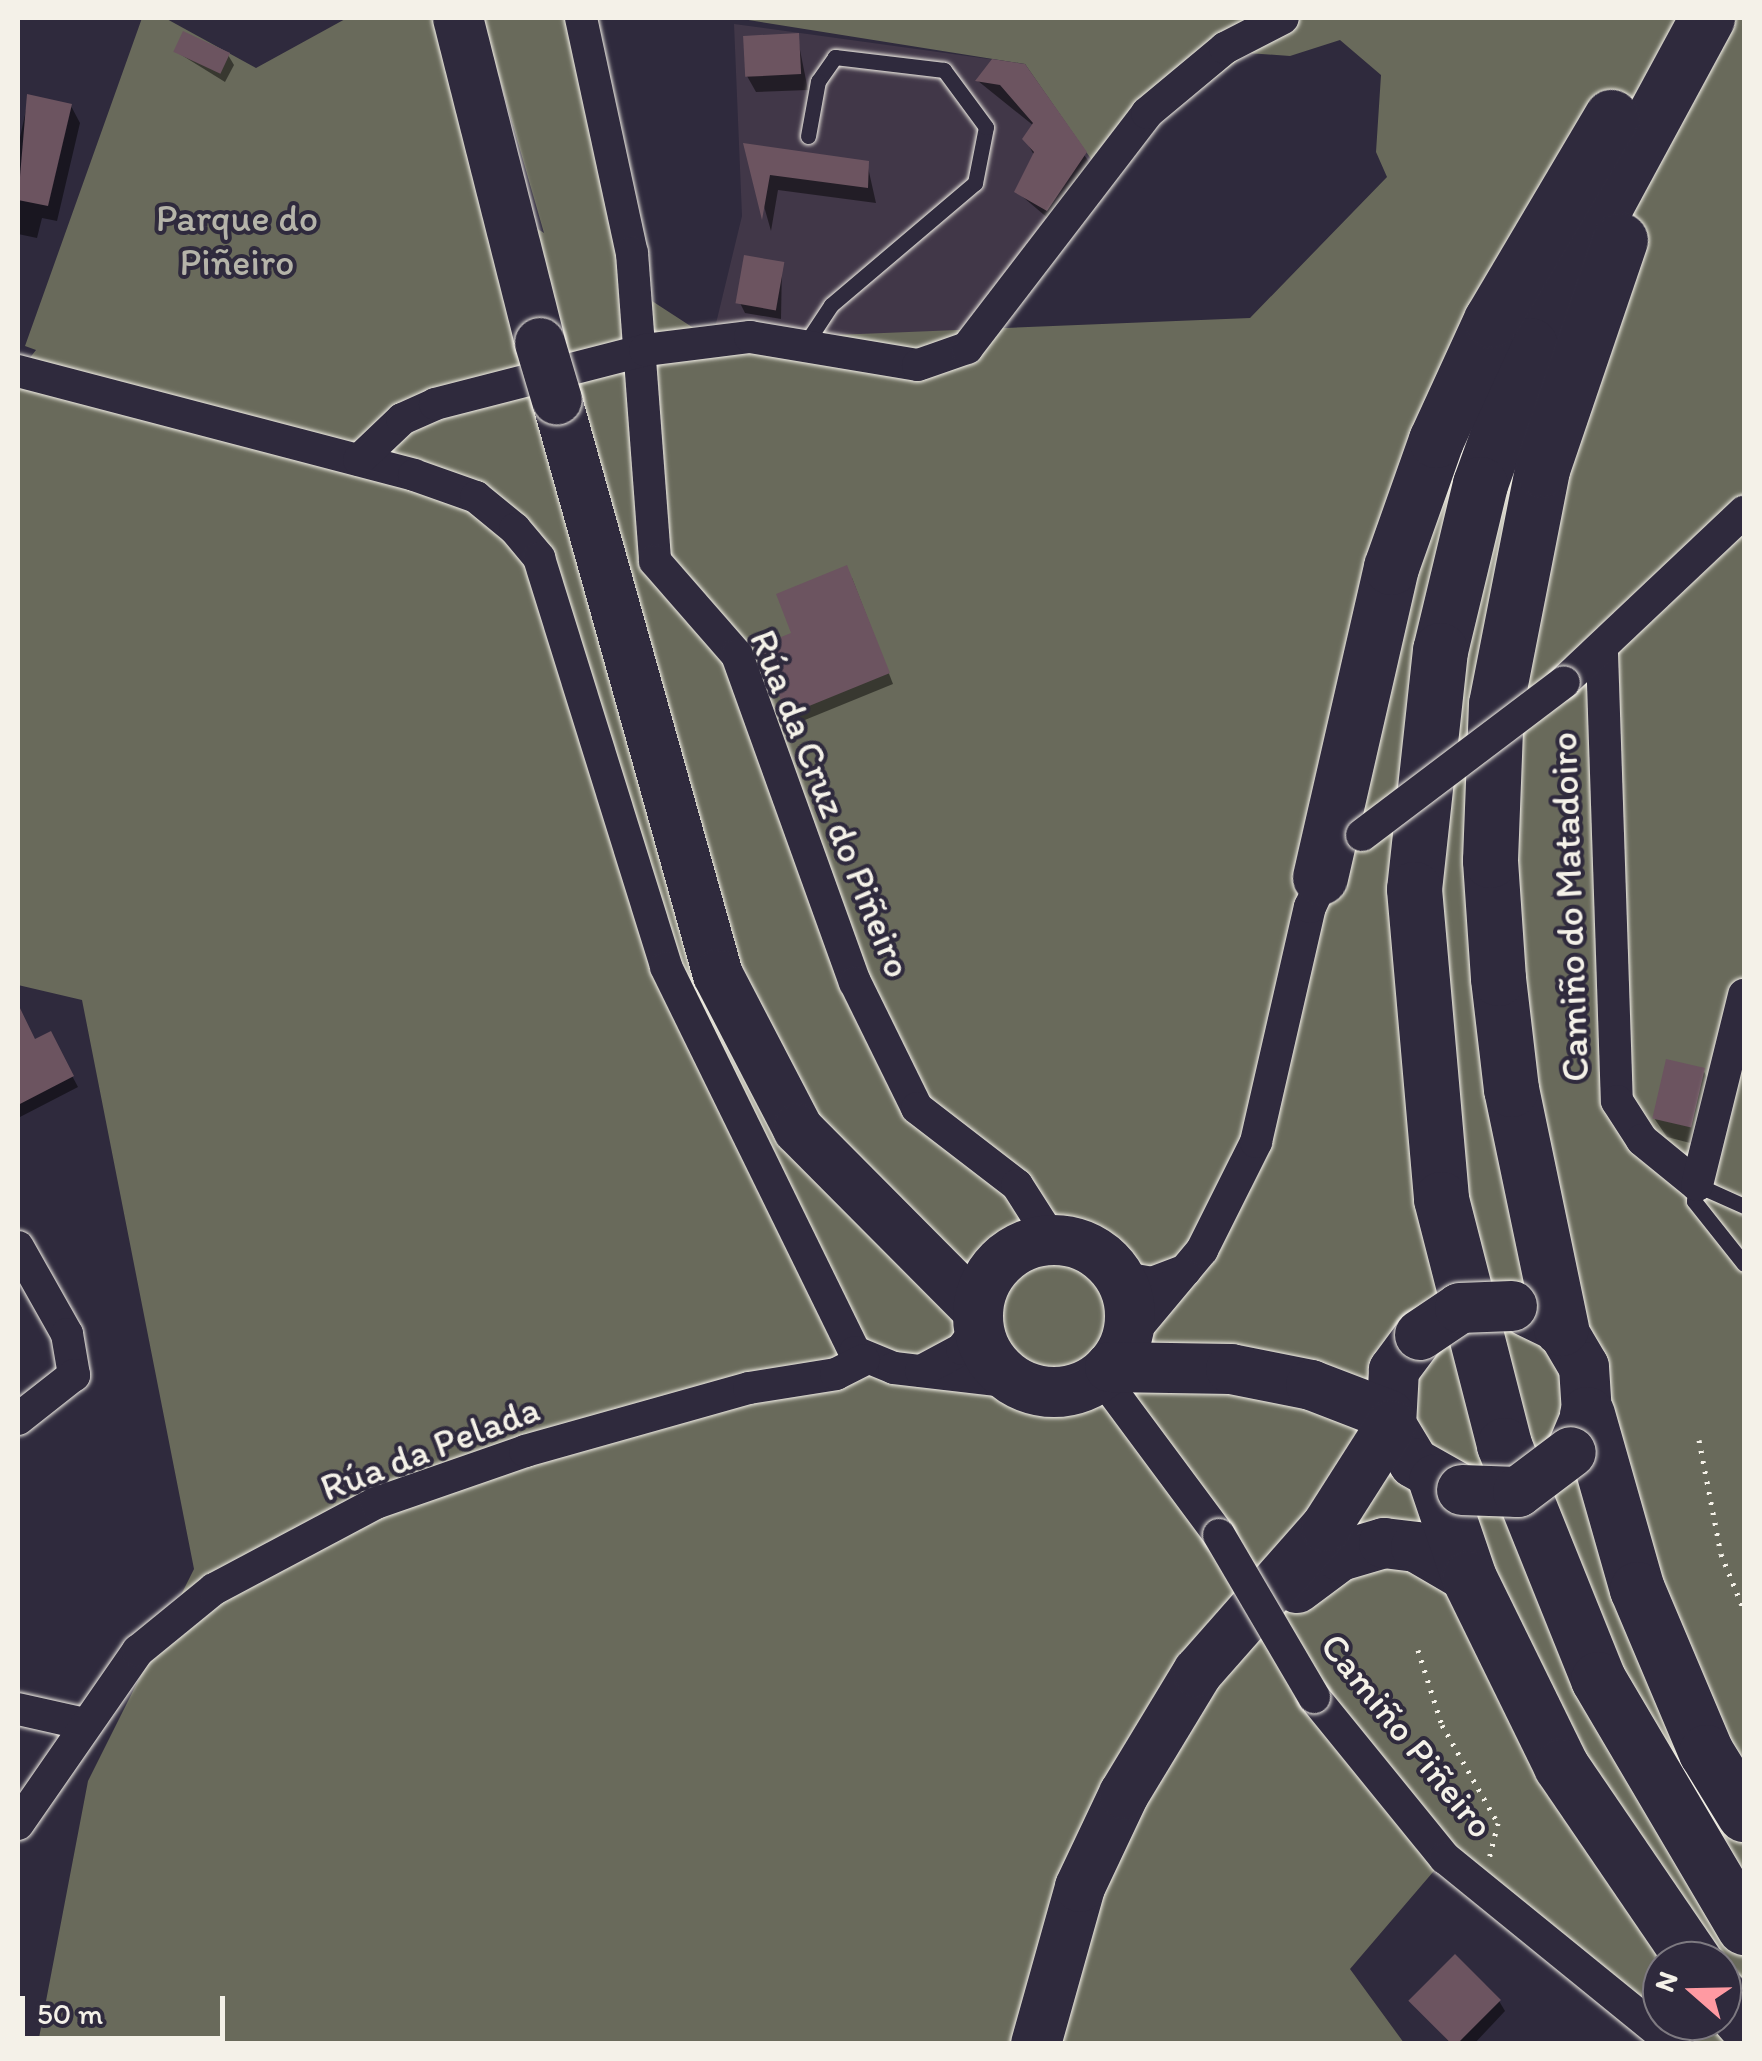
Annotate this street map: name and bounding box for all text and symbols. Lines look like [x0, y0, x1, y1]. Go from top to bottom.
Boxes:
park label: Parque do Piñeiro [156, 196, 318, 286]
street label: Rúa da Cruz do Piñeiro [739, 623, 921, 985]
street label: Camiño do Matadoiro [1541, 731, 1599, 1083]
street label: Rúa da Pelada [315, 1387, 545, 1511]
street label: Camiño Piñeiro [1310, 1624, 1504, 1848]
north arrow [1642, 1941, 1742, 2041]
text: N [1646, 1967, 1685, 1996]
scale bar [25, 1976, 230, 2038]
text: 50 m [37, 1995, 103, 2032]

